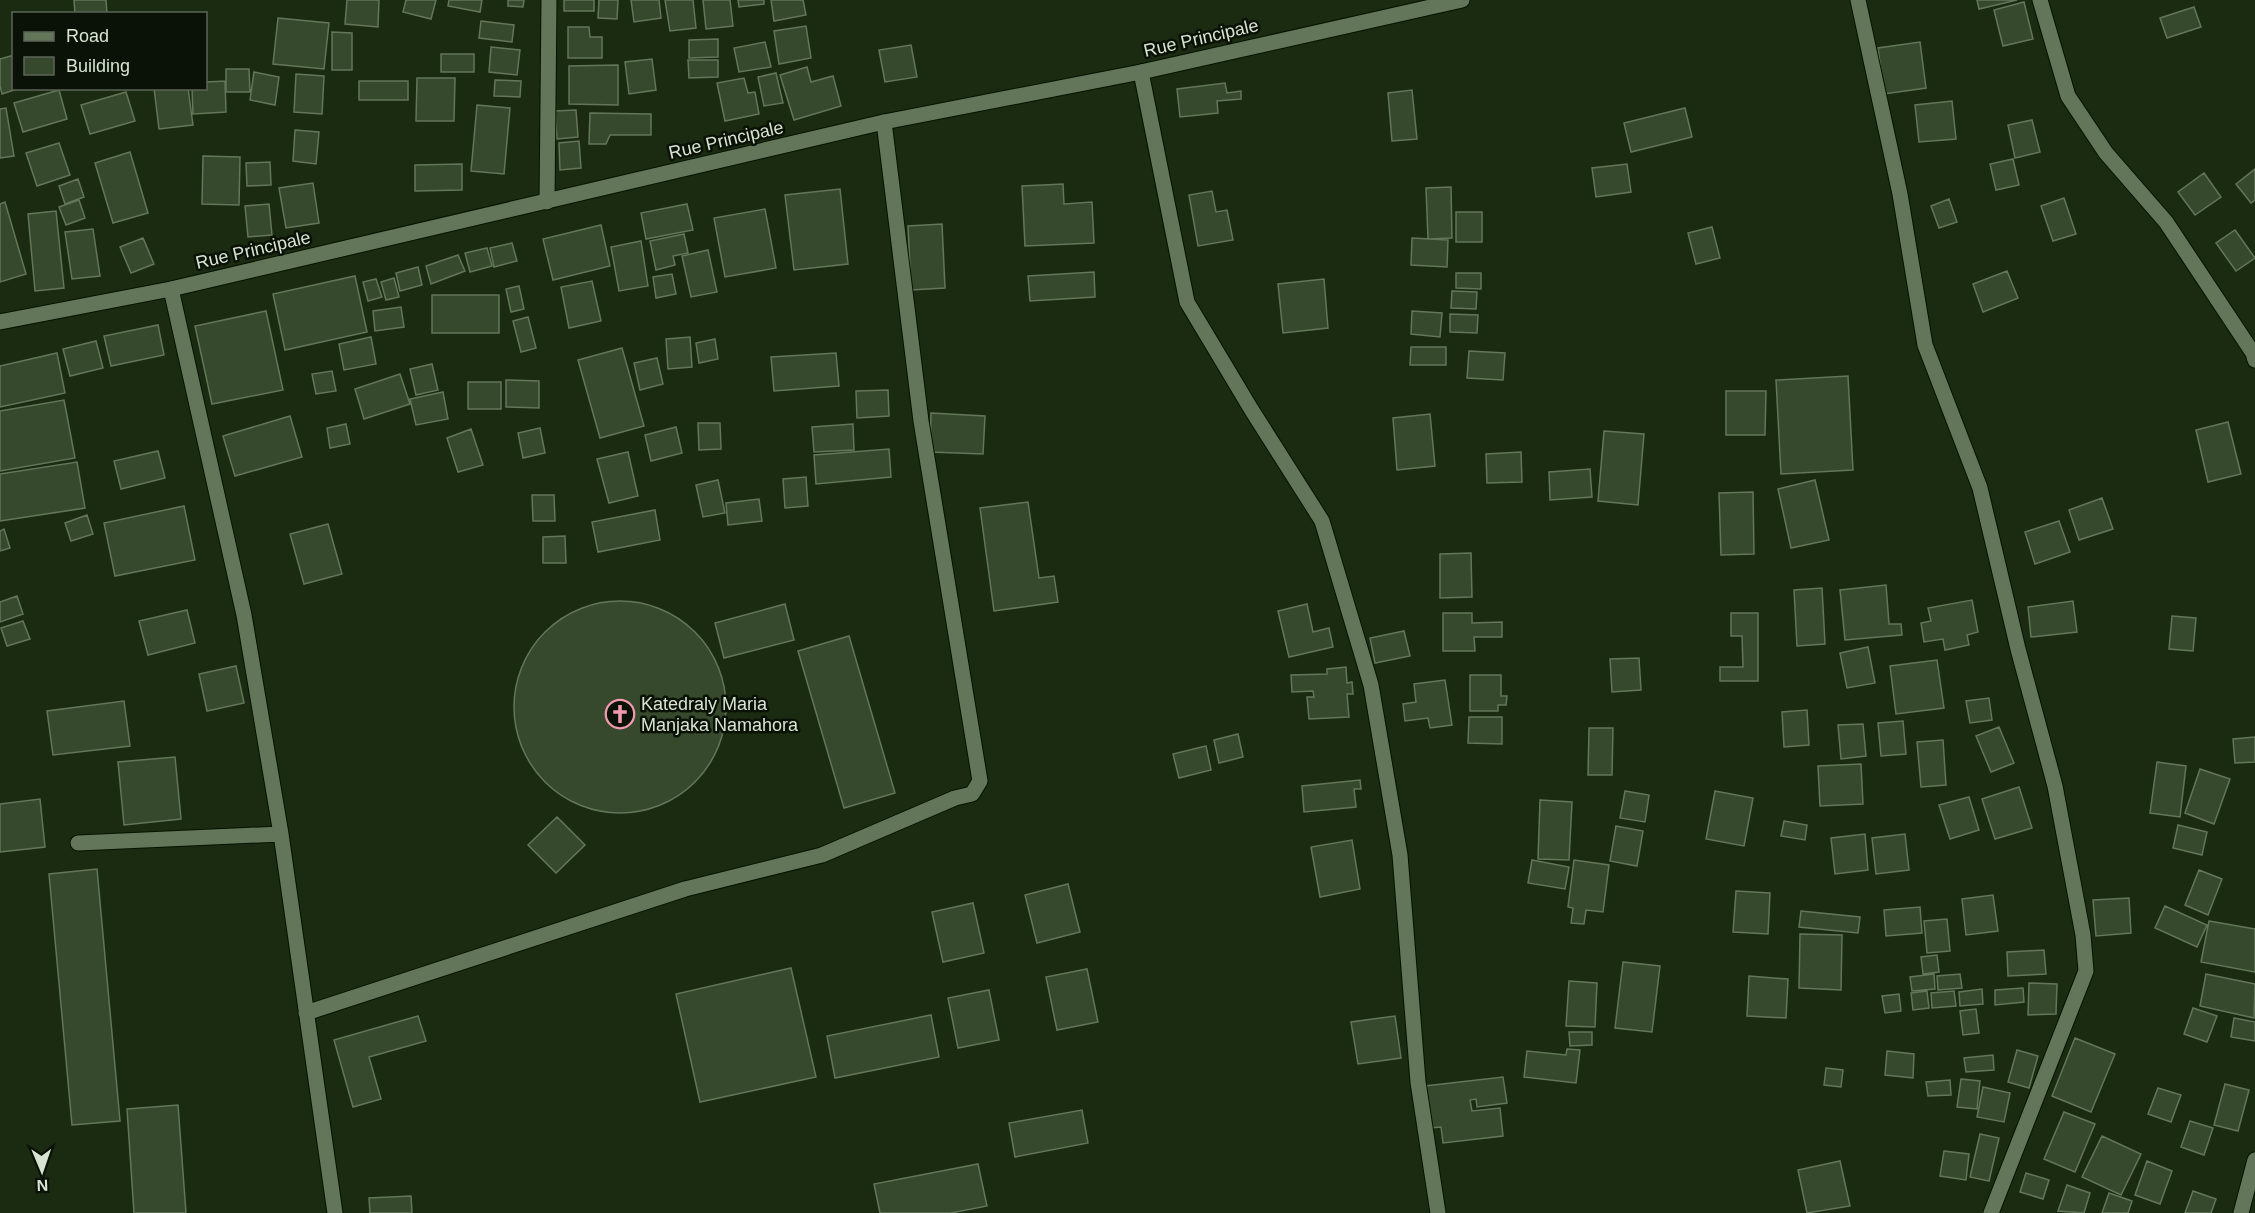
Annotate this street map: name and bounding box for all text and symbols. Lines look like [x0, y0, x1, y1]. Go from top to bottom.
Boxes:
legend [12, 12, 207, 90]
street label: Rue Principale [1142, 15, 1260, 61]
text: Road [66, 26, 109, 46]
text: Building [66, 56, 130, 76]
street label: Rue Principale [667, 117, 785, 163]
street label: Rue Principale [194, 227, 312, 273]
place label: Katedraly Maria Manjaka Namahora [641, 694, 799, 735]
church icon: Katedraly Maria Manjaka Namahora [604, 698, 636, 730]
north arrow [12, 1141, 72, 1201]
text: N [36, 1177, 49, 1194]

